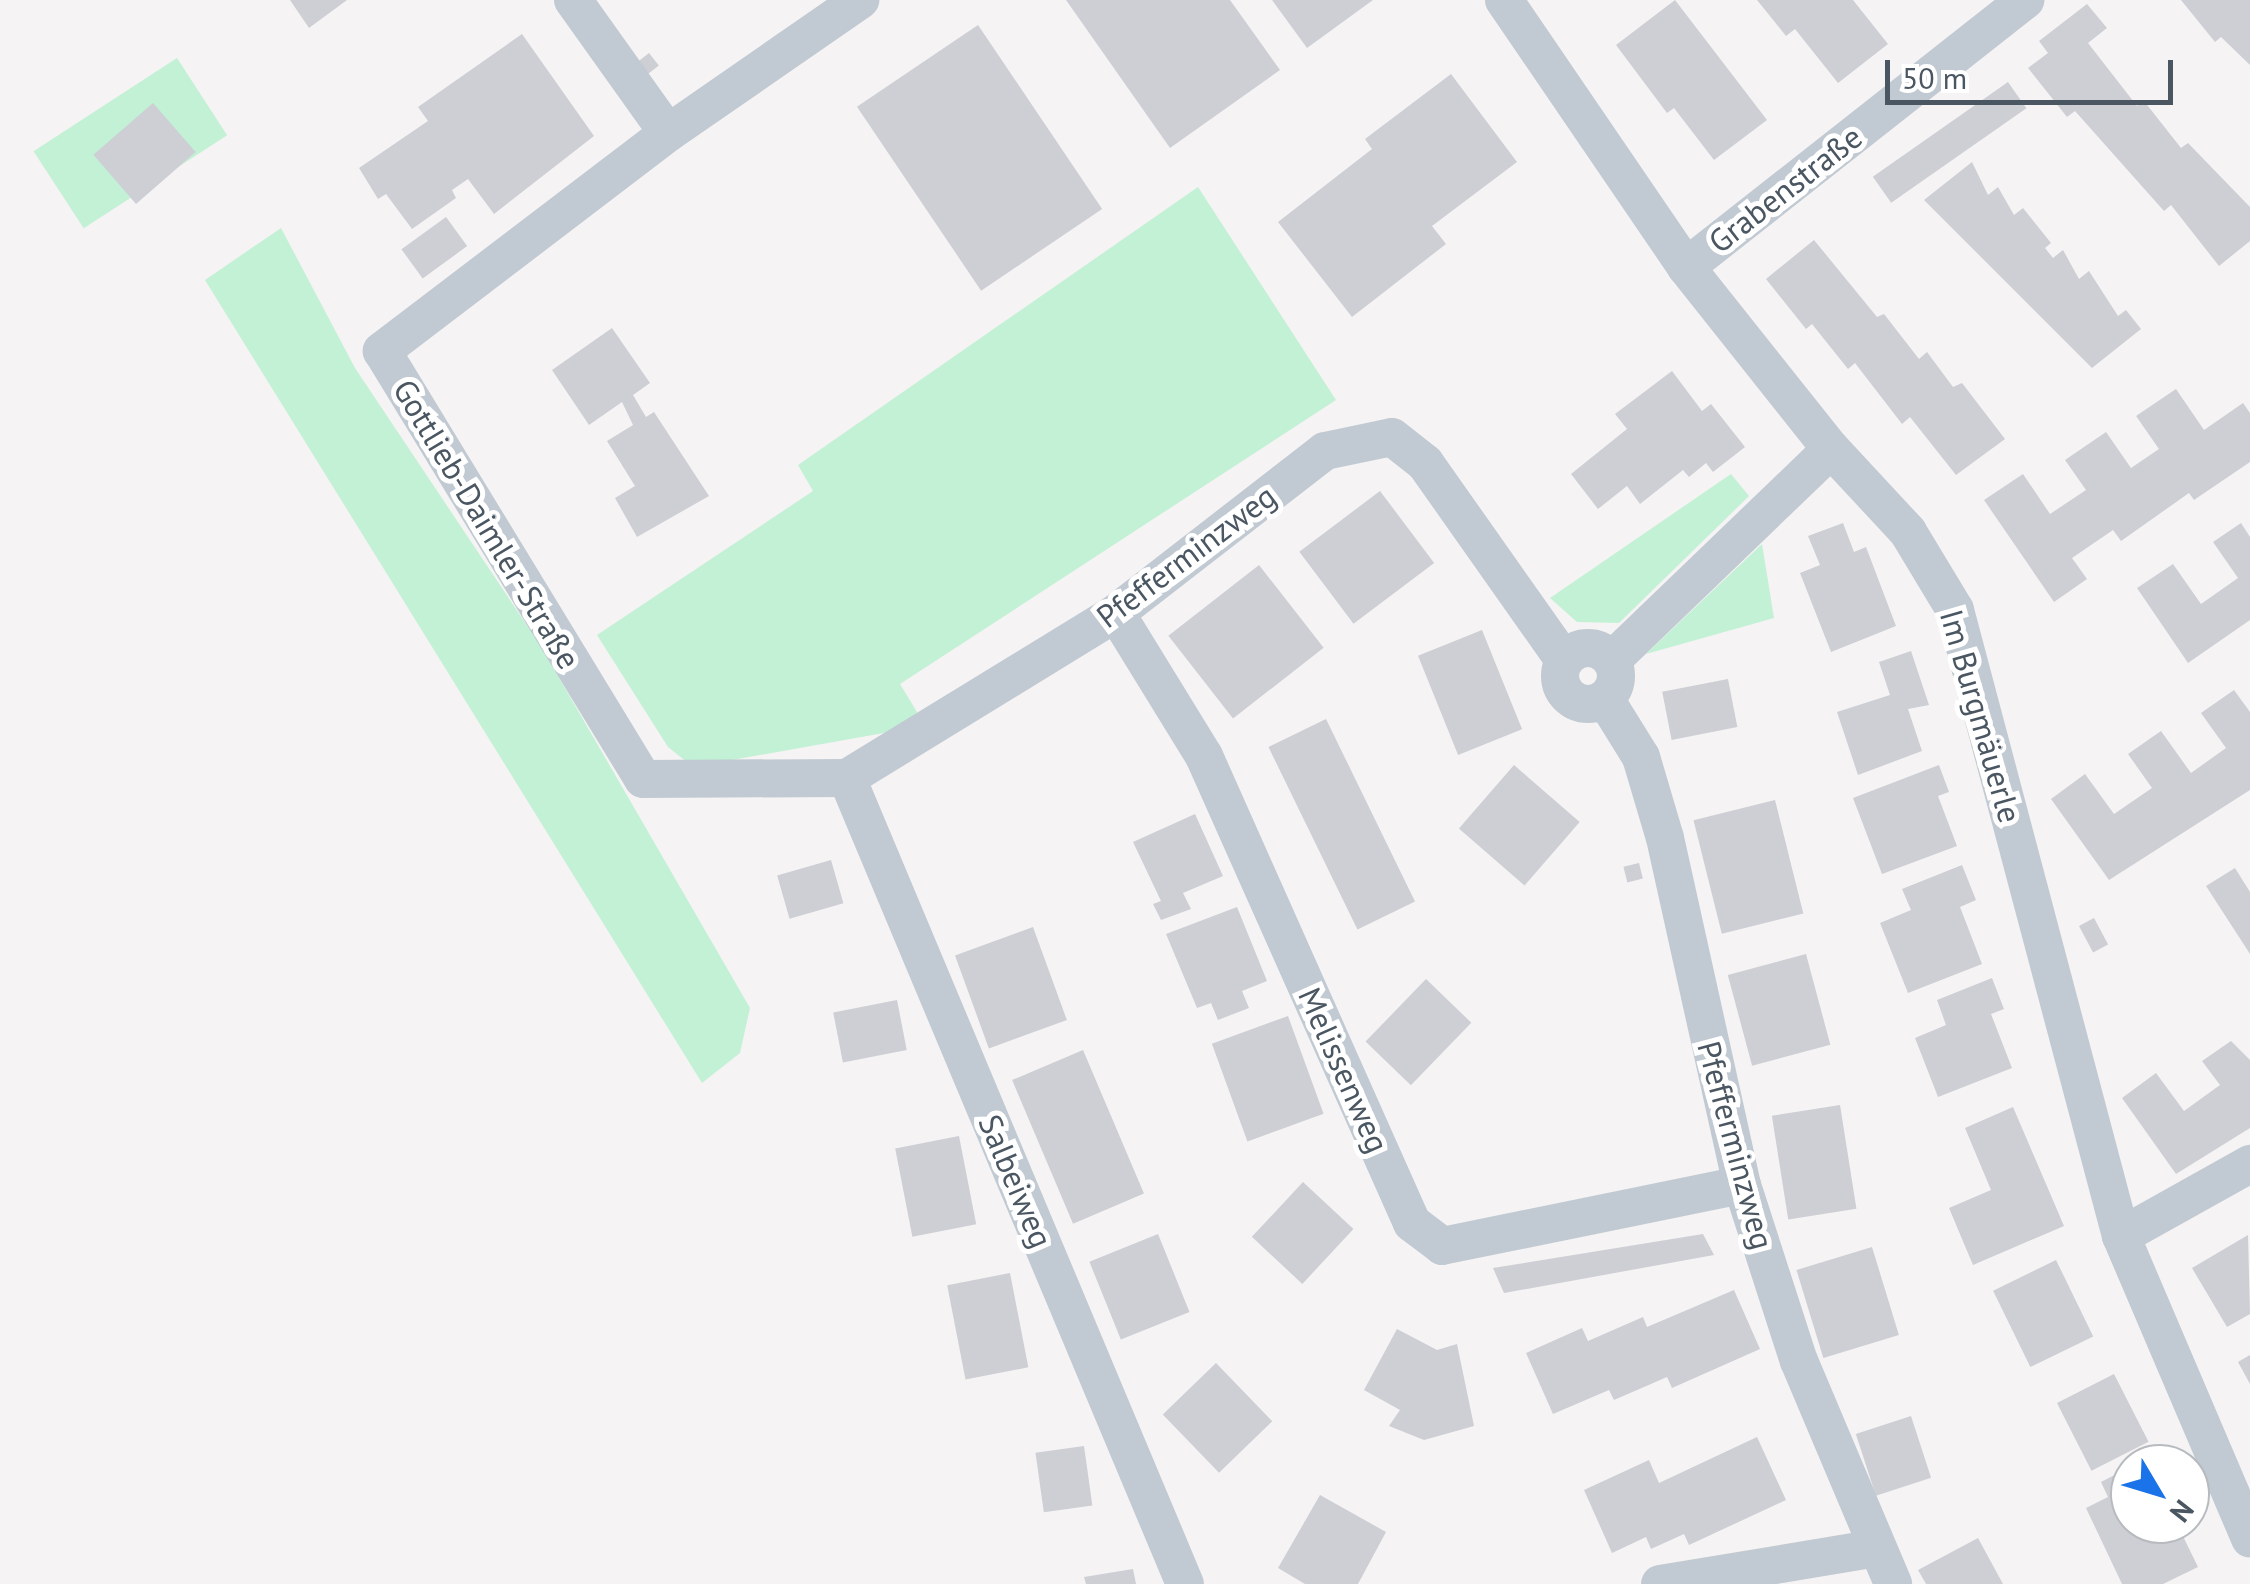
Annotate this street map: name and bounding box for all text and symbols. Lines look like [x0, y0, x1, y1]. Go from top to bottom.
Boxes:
scale bar [1890, 40, 2178, 102]
text: 50 m [1902, 58, 1967, 97]
street label: Grabenstraße [1701, 117, 1869, 261]
street label: Gottlieb-Daimler-Straße [385, 372, 589, 676]
street label: Pfefferminzweg [1089, 476, 1283, 636]
street label: Im Burgmäuerle [1932, 605, 2030, 827]
street label: Melissenweg [1291, 982, 1397, 1158]
street label: Pfefferminzweg [1690, 1037, 1782, 1253]
street label: Salbeiweg [971, 1109, 1061, 1253]
north arrow [2110, 1444, 2210, 1544]
text: N [2162, 1493, 2203, 1530]

